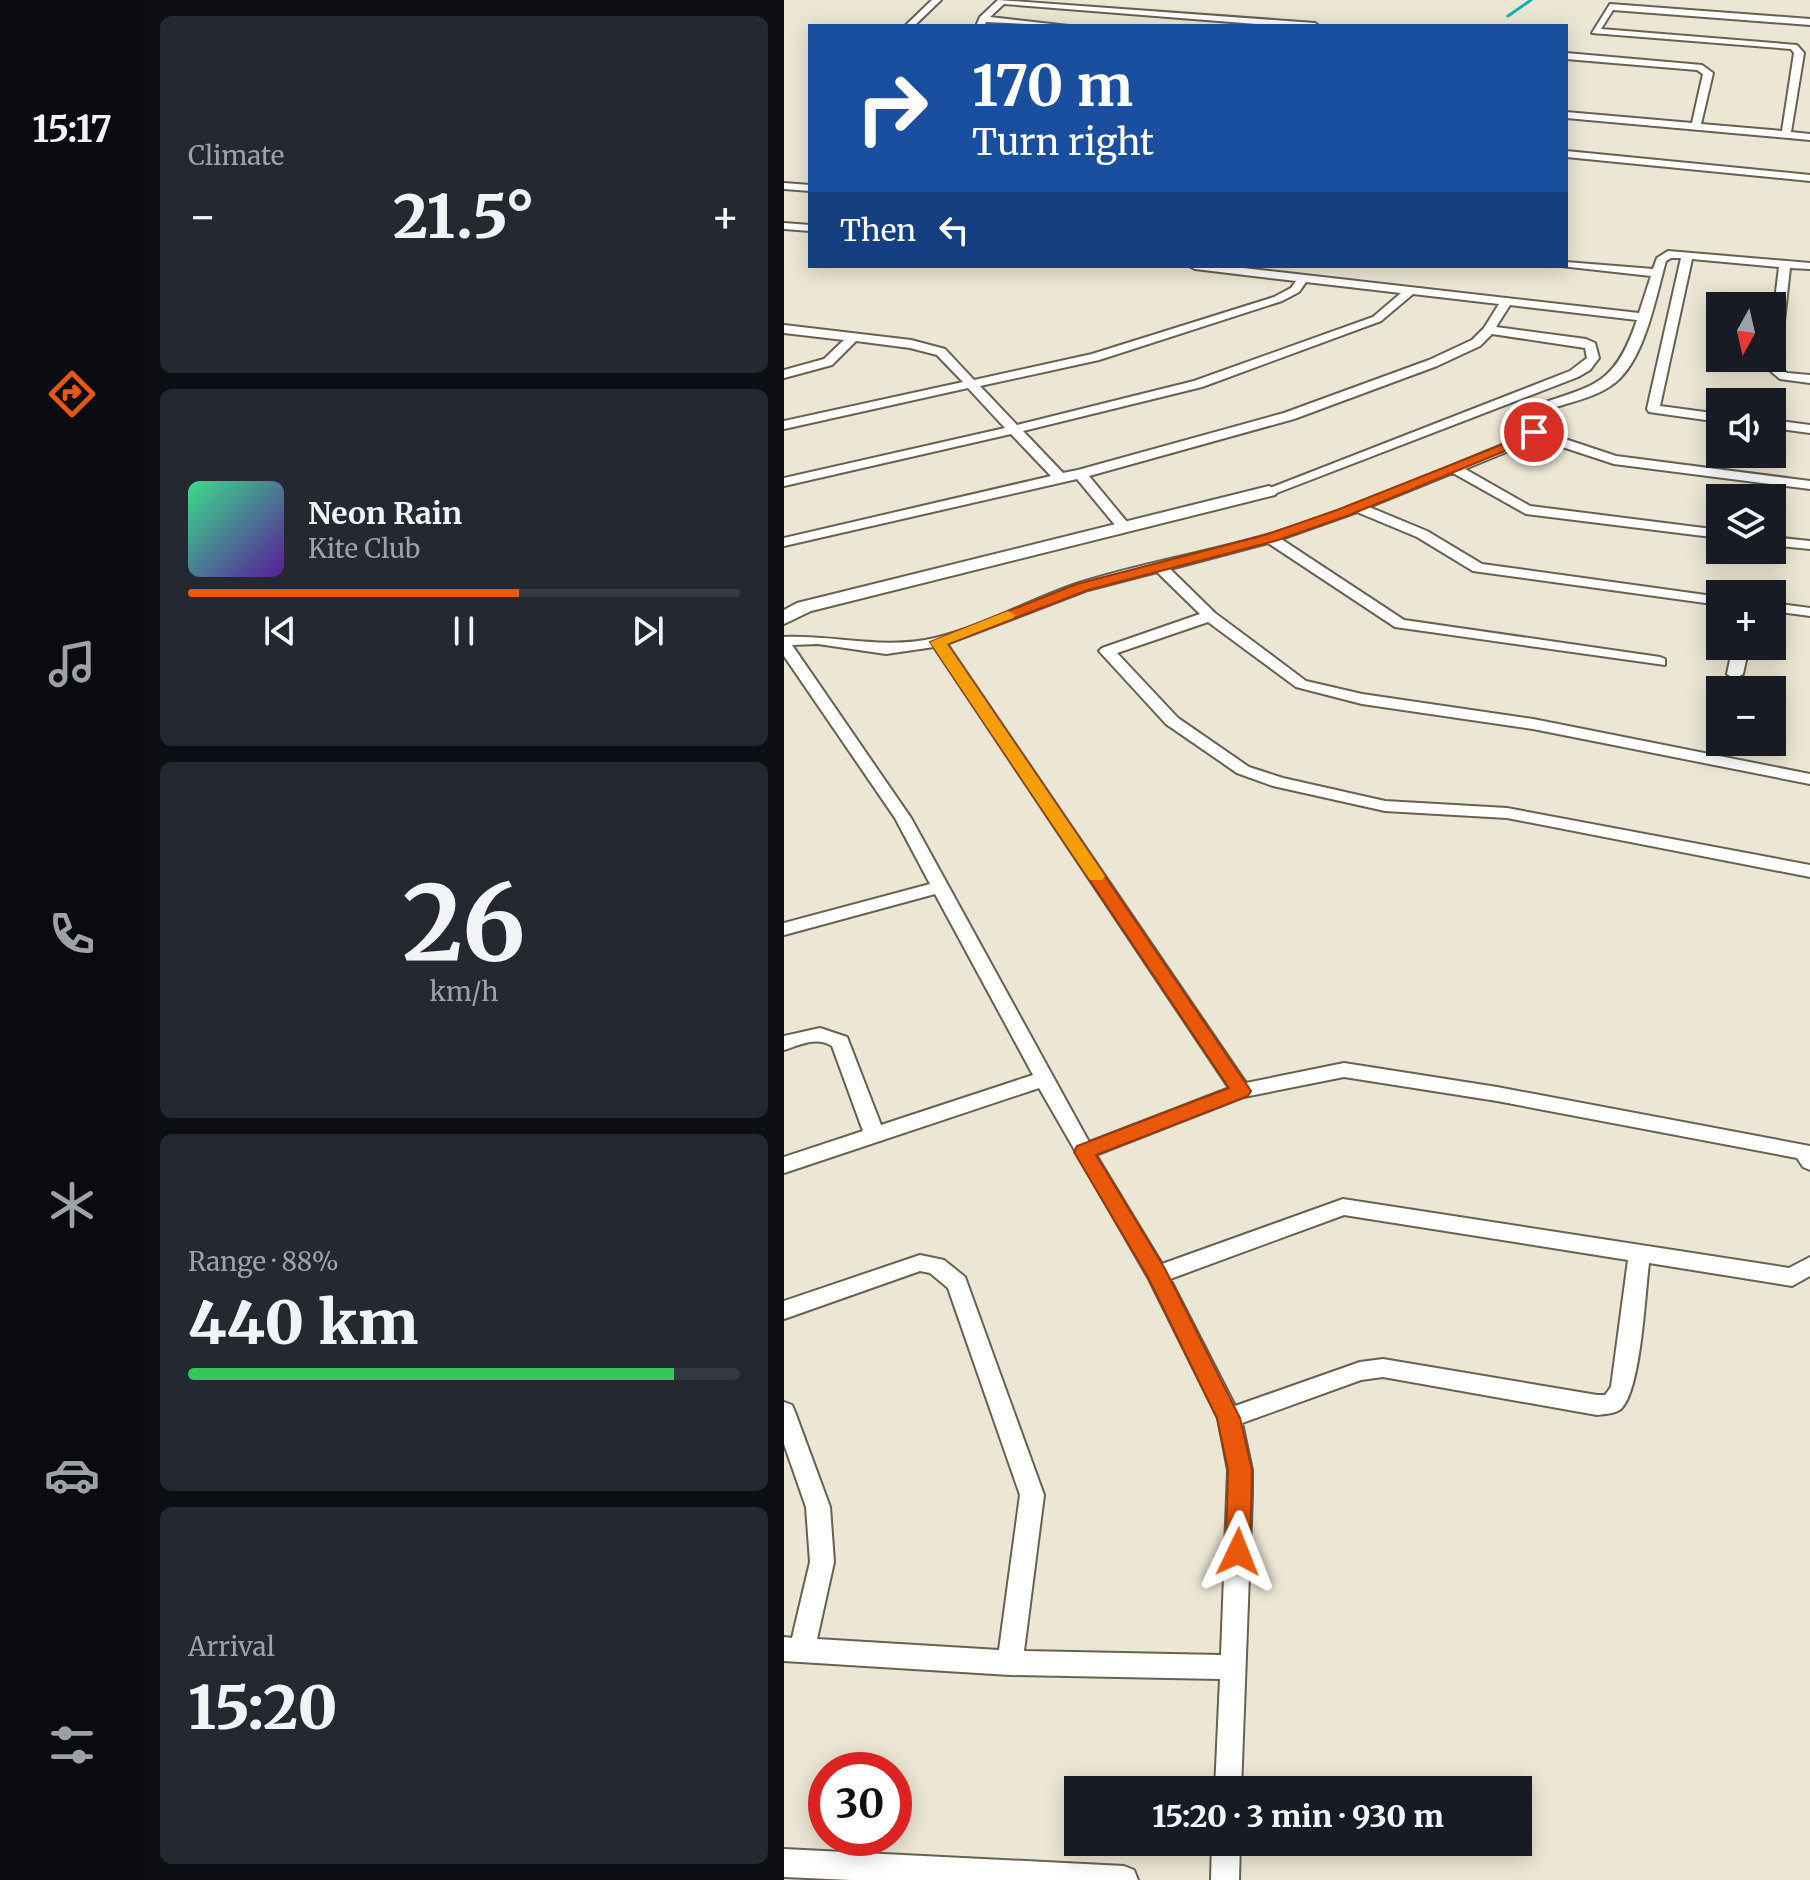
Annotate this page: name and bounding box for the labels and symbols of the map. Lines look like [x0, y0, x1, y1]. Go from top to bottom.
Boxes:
north arrow [1706, 292, 1786, 372]
pin [1500, 398, 1568, 466]
position arrow [1196, 1510, 1280, 1594]
speed limit sign: 30 [808, 1752, 912, 1856]

